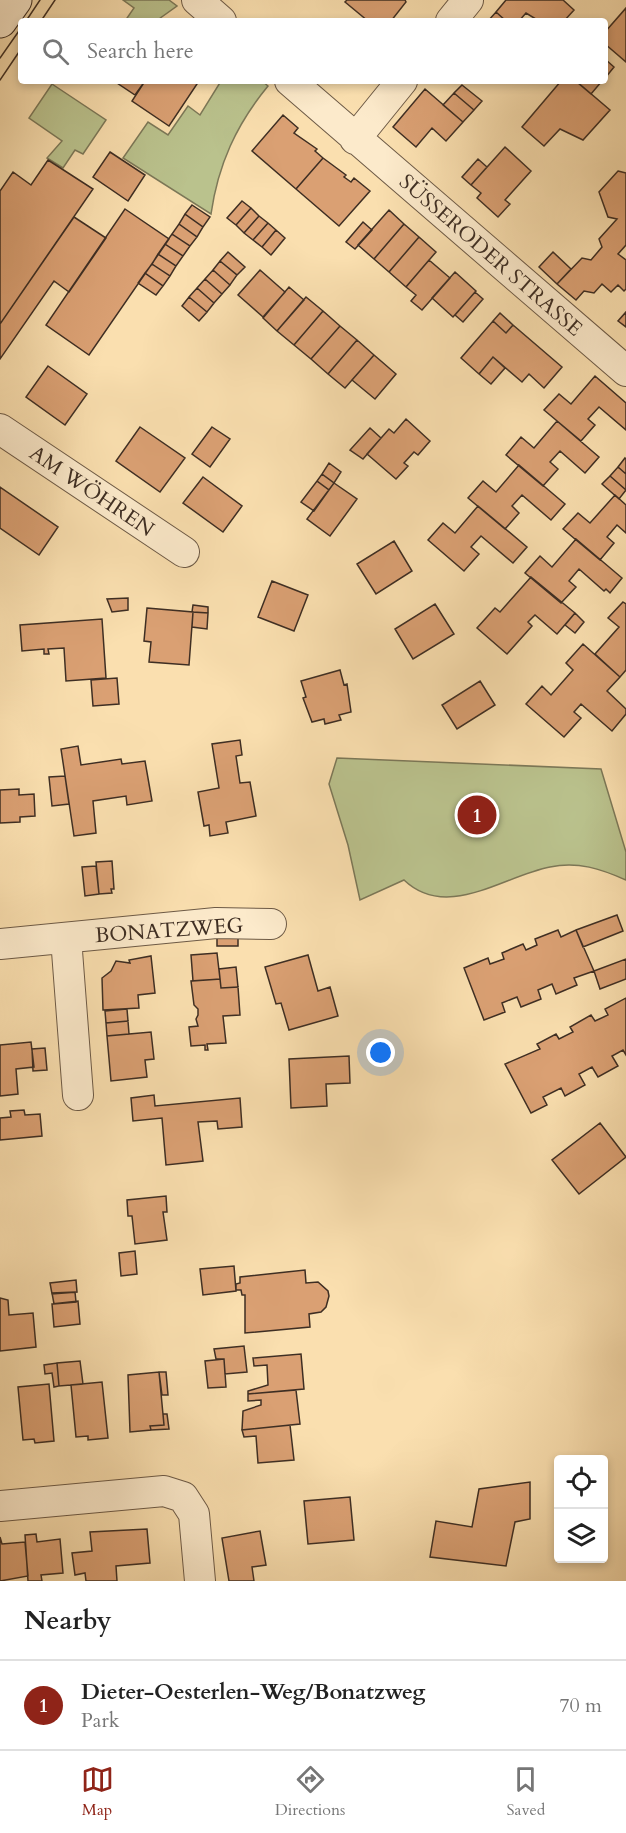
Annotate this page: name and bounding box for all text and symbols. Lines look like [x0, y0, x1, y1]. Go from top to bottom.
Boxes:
search box [18, 18, 608, 84]
icon: search [39, 35, 72, 68]
text: Search here [87, 36, 194, 66]
street label: SÜSSERODER STRASSE [393, 168, 589, 343]
street label: AM WÖHREN [24, 439, 160, 544]
pin: 1 [458, 792, 496, 838]
street label: BONATZWEG [94, 911, 244, 950]
your location [366, 1038, 395, 1067]
map controls [554, 1455, 608, 1563]
button: locate [554, 1455, 608, 1509]
button: layers [554, 1509, 608, 1563]
text: Nearby [24, 1603, 112, 1638]
text: Dieter-Oesterlen-Weg/Bonatzweg [81, 1677, 425, 1707]
text: 1 [38, 1692, 49, 1719]
text: 70 m [559, 1692, 602, 1719]
text: Park [81, 1707, 119, 1734]
tab: Map [81, 1763, 114, 1821]
tab: Directions [275, 1763, 345, 1821]
tab: Saved [507, 1763, 545, 1821]

